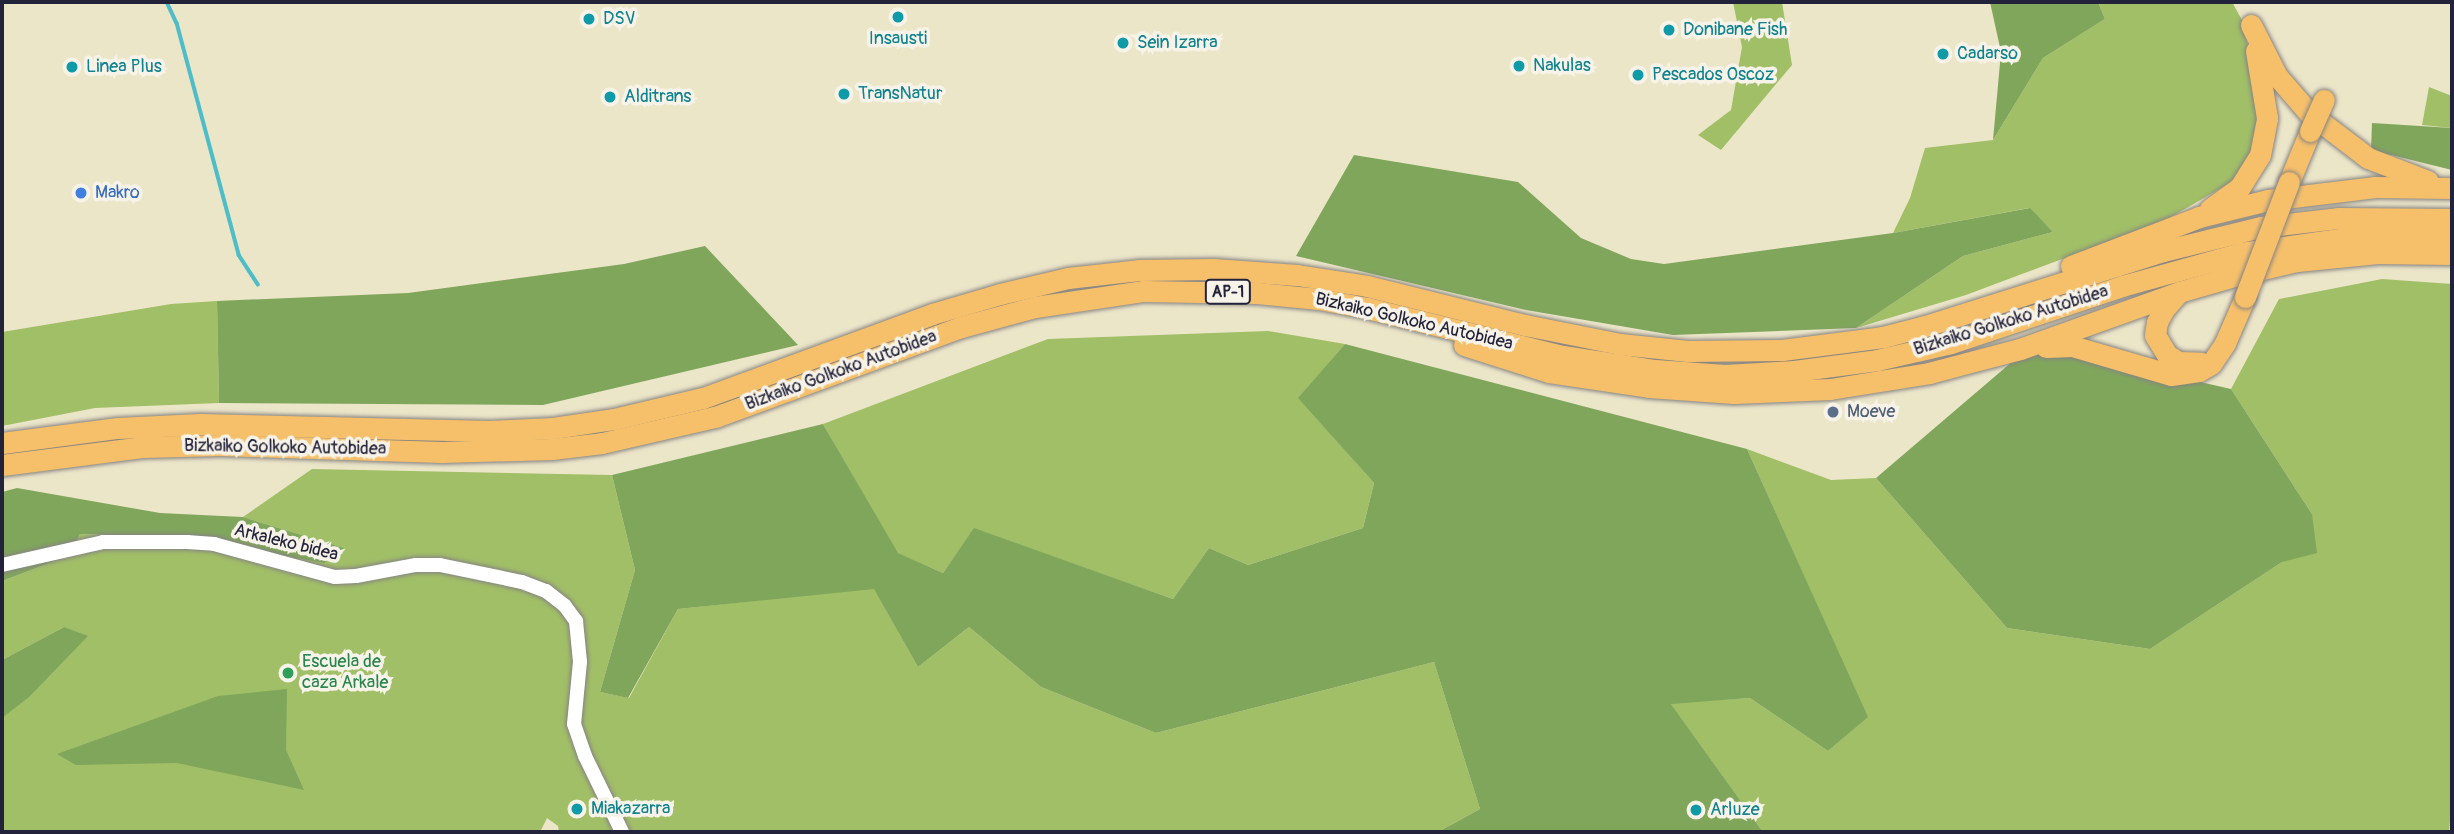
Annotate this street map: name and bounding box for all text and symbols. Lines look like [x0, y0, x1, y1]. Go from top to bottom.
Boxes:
place label: DSV [603, 8, 636, 30]
marker: Insausti [890, 9, 906, 25]
marker: DSV [581, 11, 597, 27]
place label: Donibane Fish [1683, 19, 1787, 41]
marker: Donibane Fish [1661, 22, 1677, 38]
place label: Insausti [869, 28, 927, 50]
place label: Sein Izarra [1137, 32, 1218, 54]
marker: Sein Izarra [1115, 35, 1131, 51]
place label: Cadarso [1957, 43, 2018, 65]
marker: Cadarso [1935, 46, 1951, 62]
place label: Nakulas [1533, 55, 1591, 77]
place label: Linea Plus [86, 56, 162, 78]
marker: Nakulas [1511, 58, 1527, 74]
marker: Linea Plus [64, 59, 80, 75]
place label: Pescados Oscoz [1652, 64, 1774, 86]
marker: Pescados Oscoz [1630, 67, 1646, 83]
place label: TransNatur [858, 83, 942, 105]
place label: Alditrans [624, 86, 691, 108]
marker: TransNatur [836, 86, 852, 102]
marker: Alditrans [602, 89, 618, 105]
place label: Makro [95, 182, 140, 204]
marker: Makro [73, 185, 89, 201]
road number: AP-1 [1204, 280, 1252, 304]
street label: Bizkaiko Golkoko Autobidea [1911, 281, 2111, 361]
street label: Bizkaiko Golkoko Autobidea [1313, 289, 1515, 355]
street label: Bizkaiko Golkoko Autobidea [742, 326, 940, 416]
place label: Moeve [1847, 401, 1895, 423]
marker: Moeve [1825, 404, 1841, 420]
street label: Bizkaiko Golkoko Autobidea [184, 435, 386, 461]
street label: Arkaleko bidea [232, 520, 340, 566]
place label: Escuela de caza Arkale [302, 652, 388, 694]
marker: Escuela de caza Arkale [280, 665, 296, 681]
place label: Miakazarra [591, 798, 670, 820]
place label: Arluze [1710, 799, 1760, 821]
marker: Miakazarra [569, 801, 585, 817]
marker: Arluze [1688, 802, 1704, 818]

